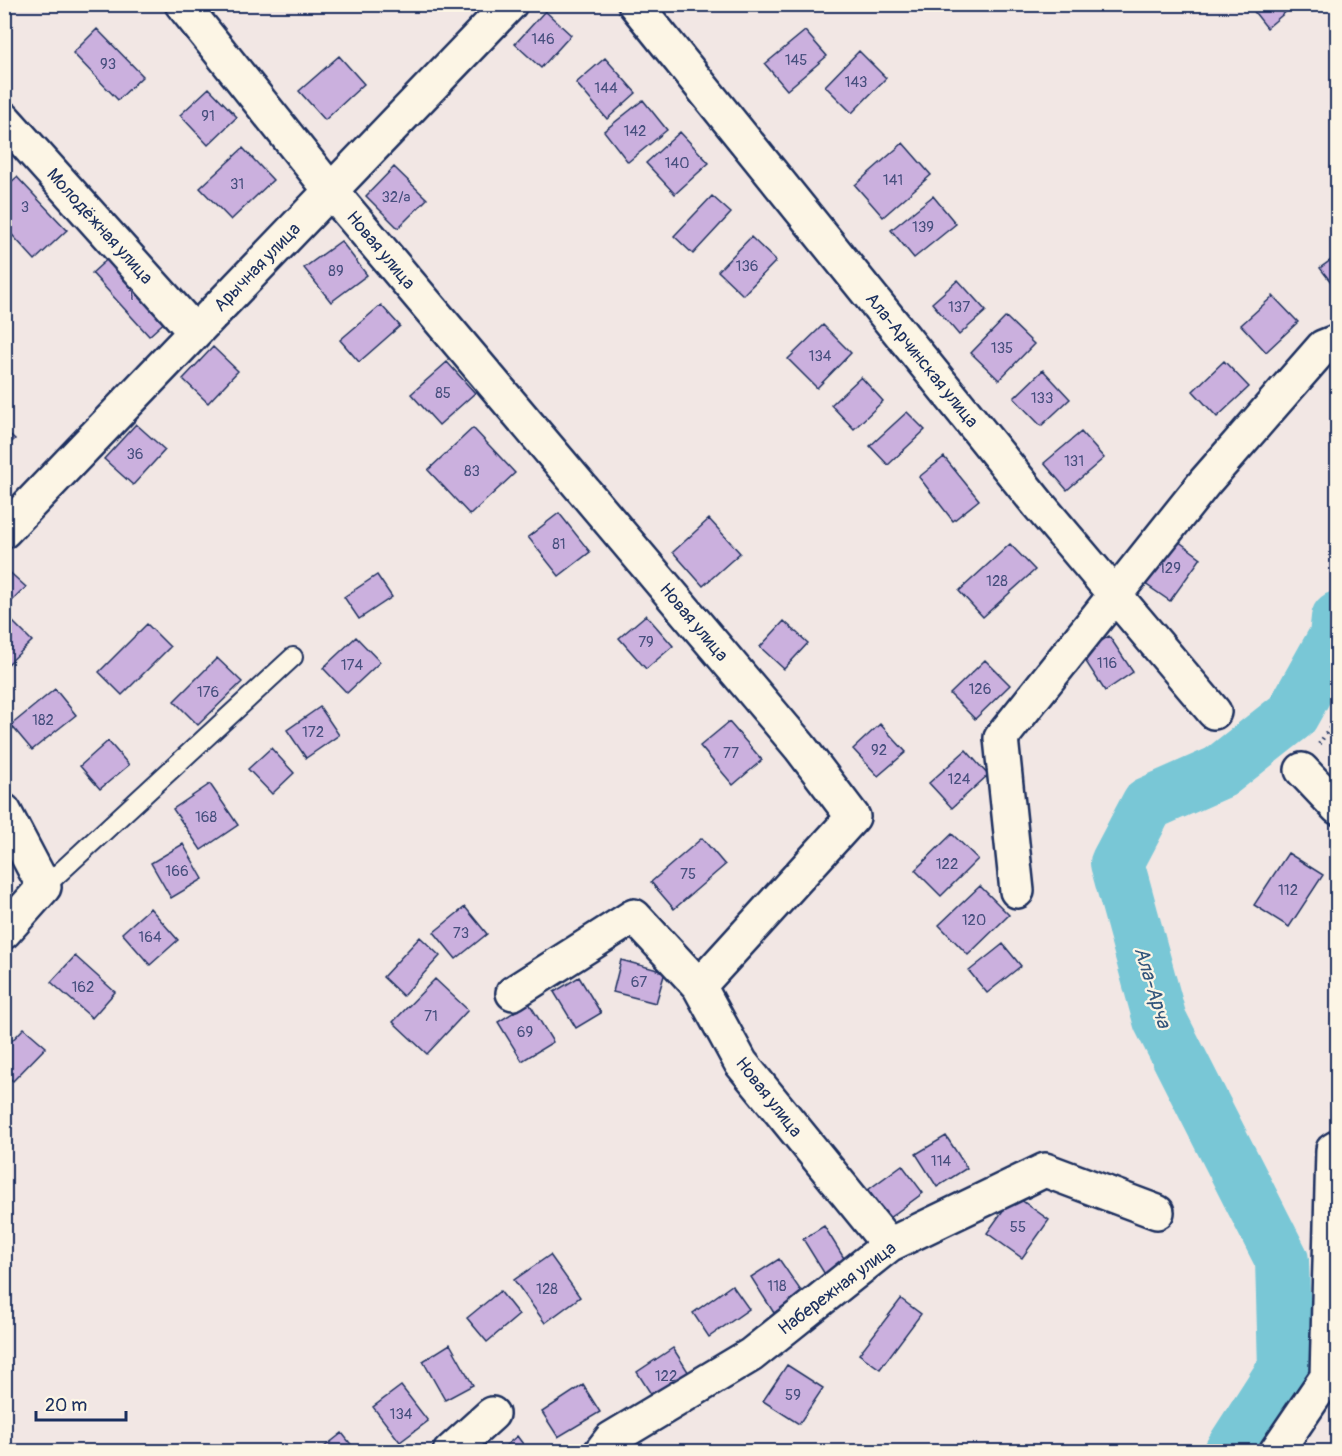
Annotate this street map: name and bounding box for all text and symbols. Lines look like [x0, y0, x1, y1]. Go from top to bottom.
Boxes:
house number: 146 [531, 30, 555, 49]
house number: 145 [785, 51, 807, 70]
house number: 93 [100, 55, 116, 74]
house number: 143 [845, 73, 867, 92]
house number: 144 [594, 79, 618, 98]
house number: 91 [201, 107, 215, 126]
house number: 142 [624, 122, 646, 141]
house number: 140 [665, 154, 689, 173]
street label: Молодёжная улица [41, 164, 158, 289]
house number: 141 [883, 171, 903, 190]
house number: 31 [230, 175, 244, 194]
house number: 32/а [381, 188, 411, 207]
house number: 3 [21, 198, 29, 217]
street label: Новая улица [341, 206, 420, 294]
street label: Арычная улица [209, 218, 306, 317]
house number: 139 [912, 218, 934, 237]
house number: 136 [736, 257, 758, 276]
house number: 89 [328, 262, 344, 281]
house number: 1 [128, 286, 134, 305]
street label: Ала-Арчинская улица [860, 288, 983, 433]
house number: 137 [948, 298, 970, 317]
house number: 135 [991, 339, 1013, 358]
house number: 134 [809, 347, 832, 366]
house number: 85 [435, 384, 451, 403]
house number: 133 [1031, 389, 1053, 408]
house number: 36 [126, 445, 144, 464]
house number: 131 [1064, 452, 1084, 471]
house number: 83 [464, 462, 480, 481]
house number: 81 [552, 535, 566, 554]
house number: 129 [1159, 559, 1181, 578]
house number: 128 [986, 572, 1008, 591]
street label: Новая улица [654, 578, 733, 666]
house number: 79 [638, 633, 654, 652]
house number: 116 [1097, 654, 1117, 673]
house number: 174 [341, 656, 364, 675]
house number: 126 [969, 680, 991, 699]
house number: 176 [197, 683, 219, 702]
house number: 182 [32, 711, 54, 730]
house number: 172 [302, 723, 324, 742]
house number: 92 [871, 741, 887, 760]
house number: 77 [723, 744, 739, 763]
house number: 124 [948, 770, 971, 789]
house number: 168 [195, 808, 218, 827]
house number: 122 [936, 855, 958, 874]
house number: 166 [165, 862, 189, 881]
house number: 75 [680, 865, 696, 884]
house number: 112 [1278, 881, 1298, 900]
house number: 120 [962, 911, 986, 930]
house number: 73 [453, 924, 469, 943]
house number: 164 [138, 928, 162, 947]
water label: Ала-Арча [1128, 944, 1177, 1032]
house number: 67 [631, 973, 647, 992]
house number: 162 [72, 978, 94, 997]
house number: 71 [424, 1007, 438, 1026]
house number: 69 [517, 1023, 533, 1042]
street label: Новая улица [730, 1053, 807, 1142]
house number: 114 [931, 1152, 952, 1171]
house number: 55 [1010, 1218, 1026, 1237]
street label: Набережная улица [774, 1237, 901, 1340]
house number: 118 [767, 1277, 787, 1296]
house number: 128 [536, 1280, 558, 1299]
house number: 122 [655, 1367, 677, 1386]
scale bar [36, 1384, 126, 1422]
house number: 59 [785, 1386, 801, 1405]
text: 20 m [45, 1394, 87, 1417]
house number: 134 [390, 1405, 413, 1424]

